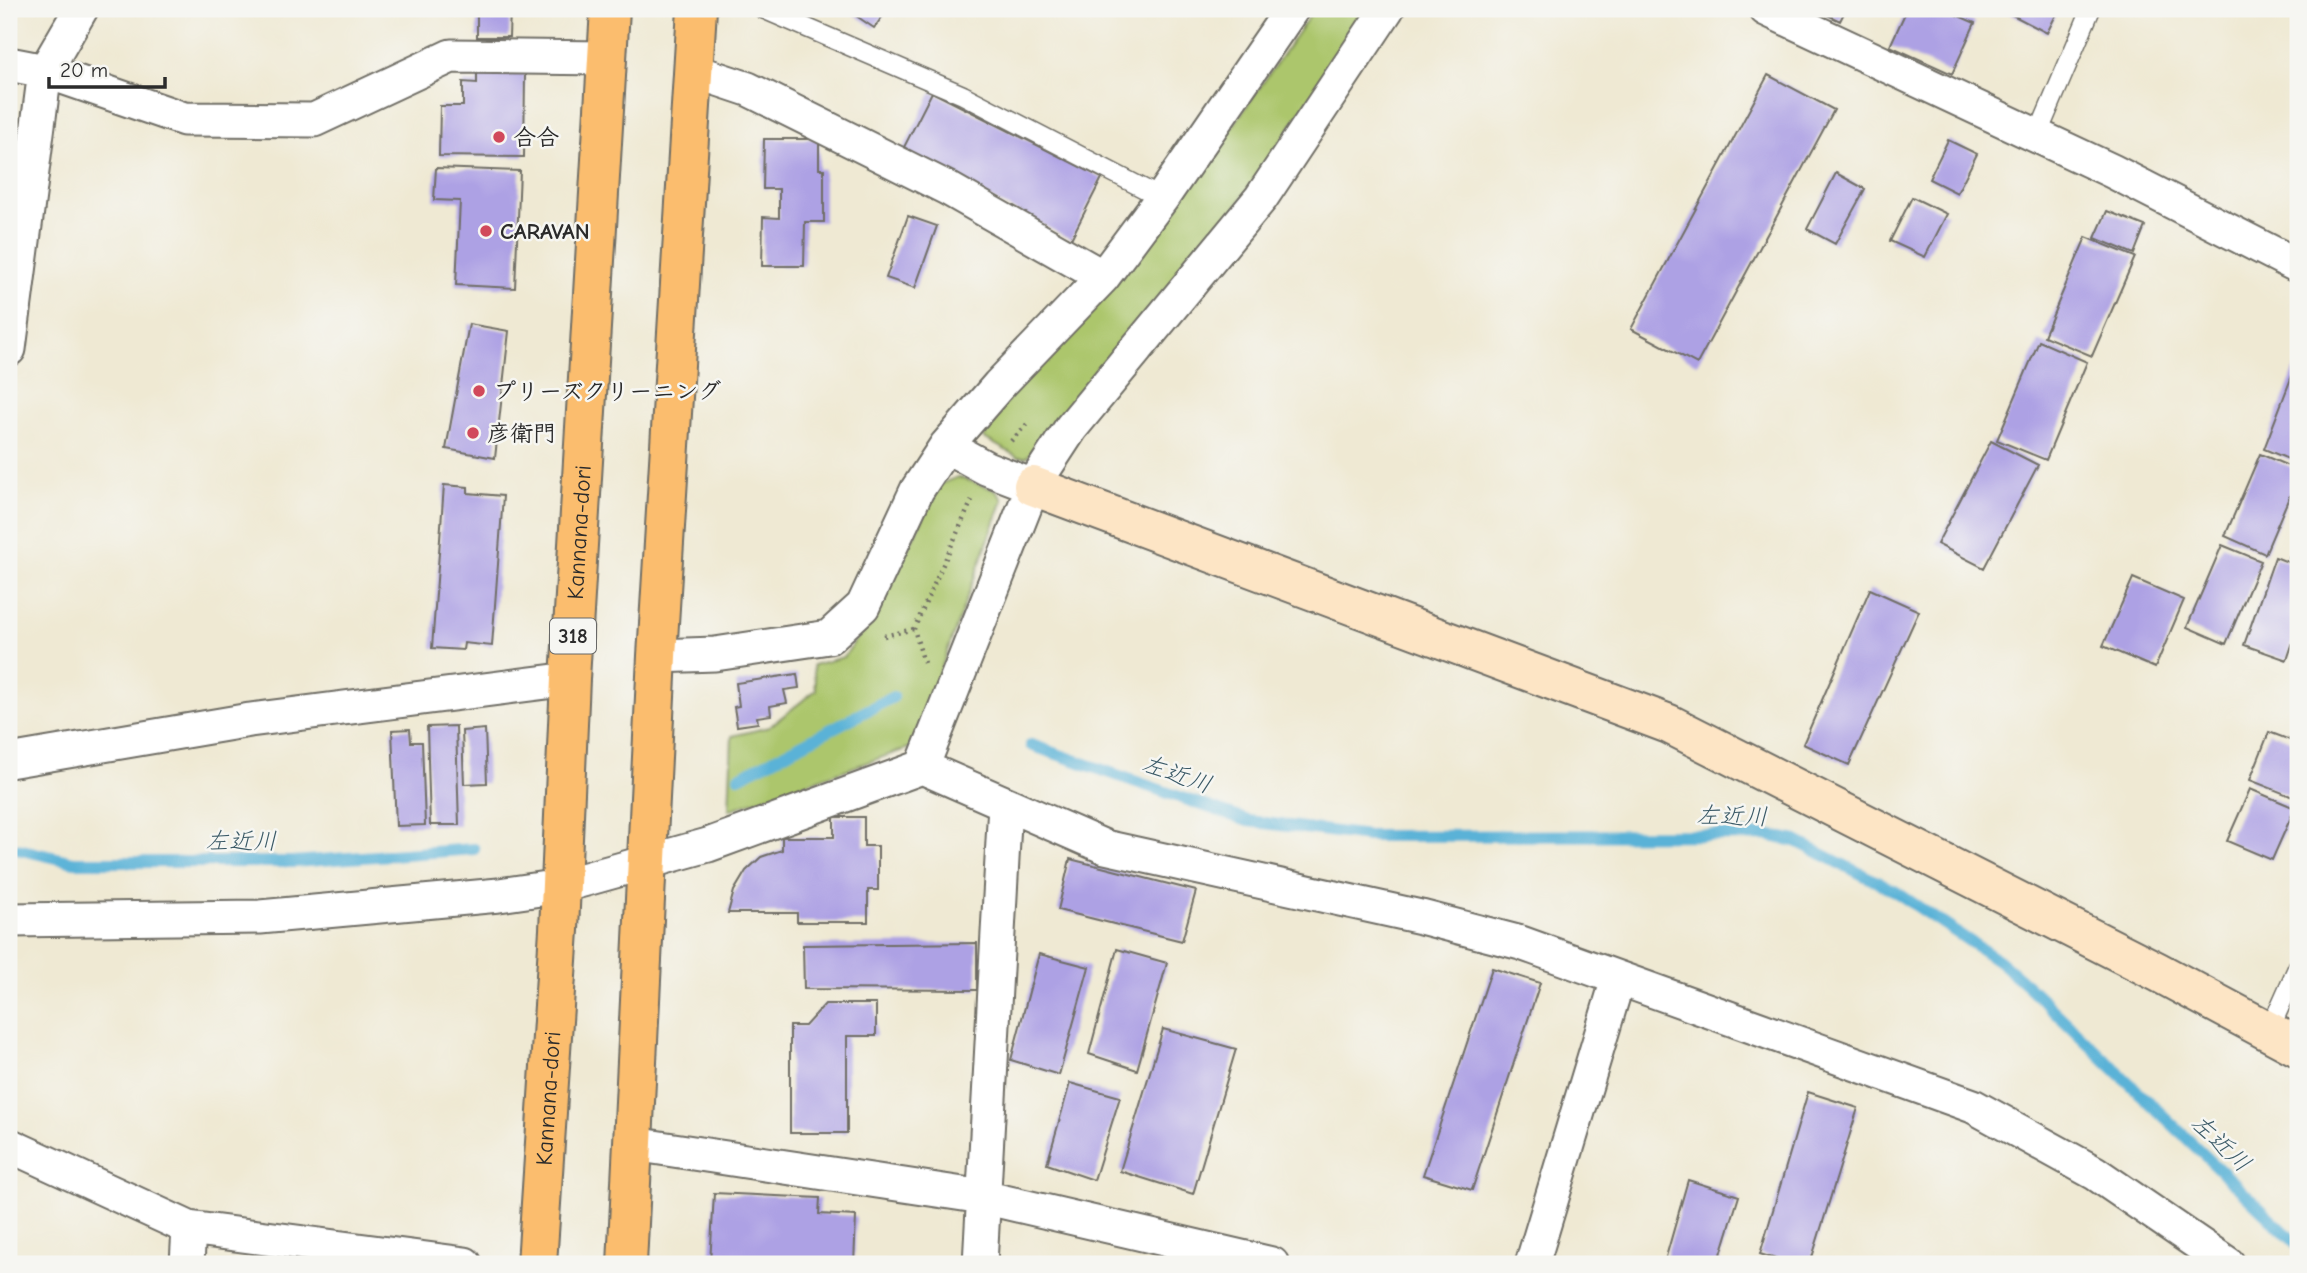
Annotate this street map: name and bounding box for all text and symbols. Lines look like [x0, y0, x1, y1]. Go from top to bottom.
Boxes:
scale bar [49, 46, 164, 90]
text: 20 m [60, 58, 108, 82]
place label: 合合 [513, 124, 559, 151]
marker: 合合 [491, 129, 507, 145]
place label: CARAVAN [500, 218, 590, 245]
marker: CARAVAN [478, 223, 494, 239]
place label: プリーズクリーニング [493, 378, 721, 405]
marker: プリーズクリーニング [471, 383, 487, 399]
place label: 彦衛門 [487, 420, 556, 447]
marker: 彦衛門 [465, 425, 481, 441]
street label: Kannana-dori [561, 464, 596, 600]
road number: 318 [550, 618, 596, 654]
water label: 左近川 [1138, 749, 1216, 799]
water label: 左近川 [1696, 801, 1768, 831]
water label: 左近川 [205, 827, 277, 855]
street label: Kannana-dori [530, 1030, 566, 1166]
water label: 左近川 [2185, 1108, 2257, 1178]

